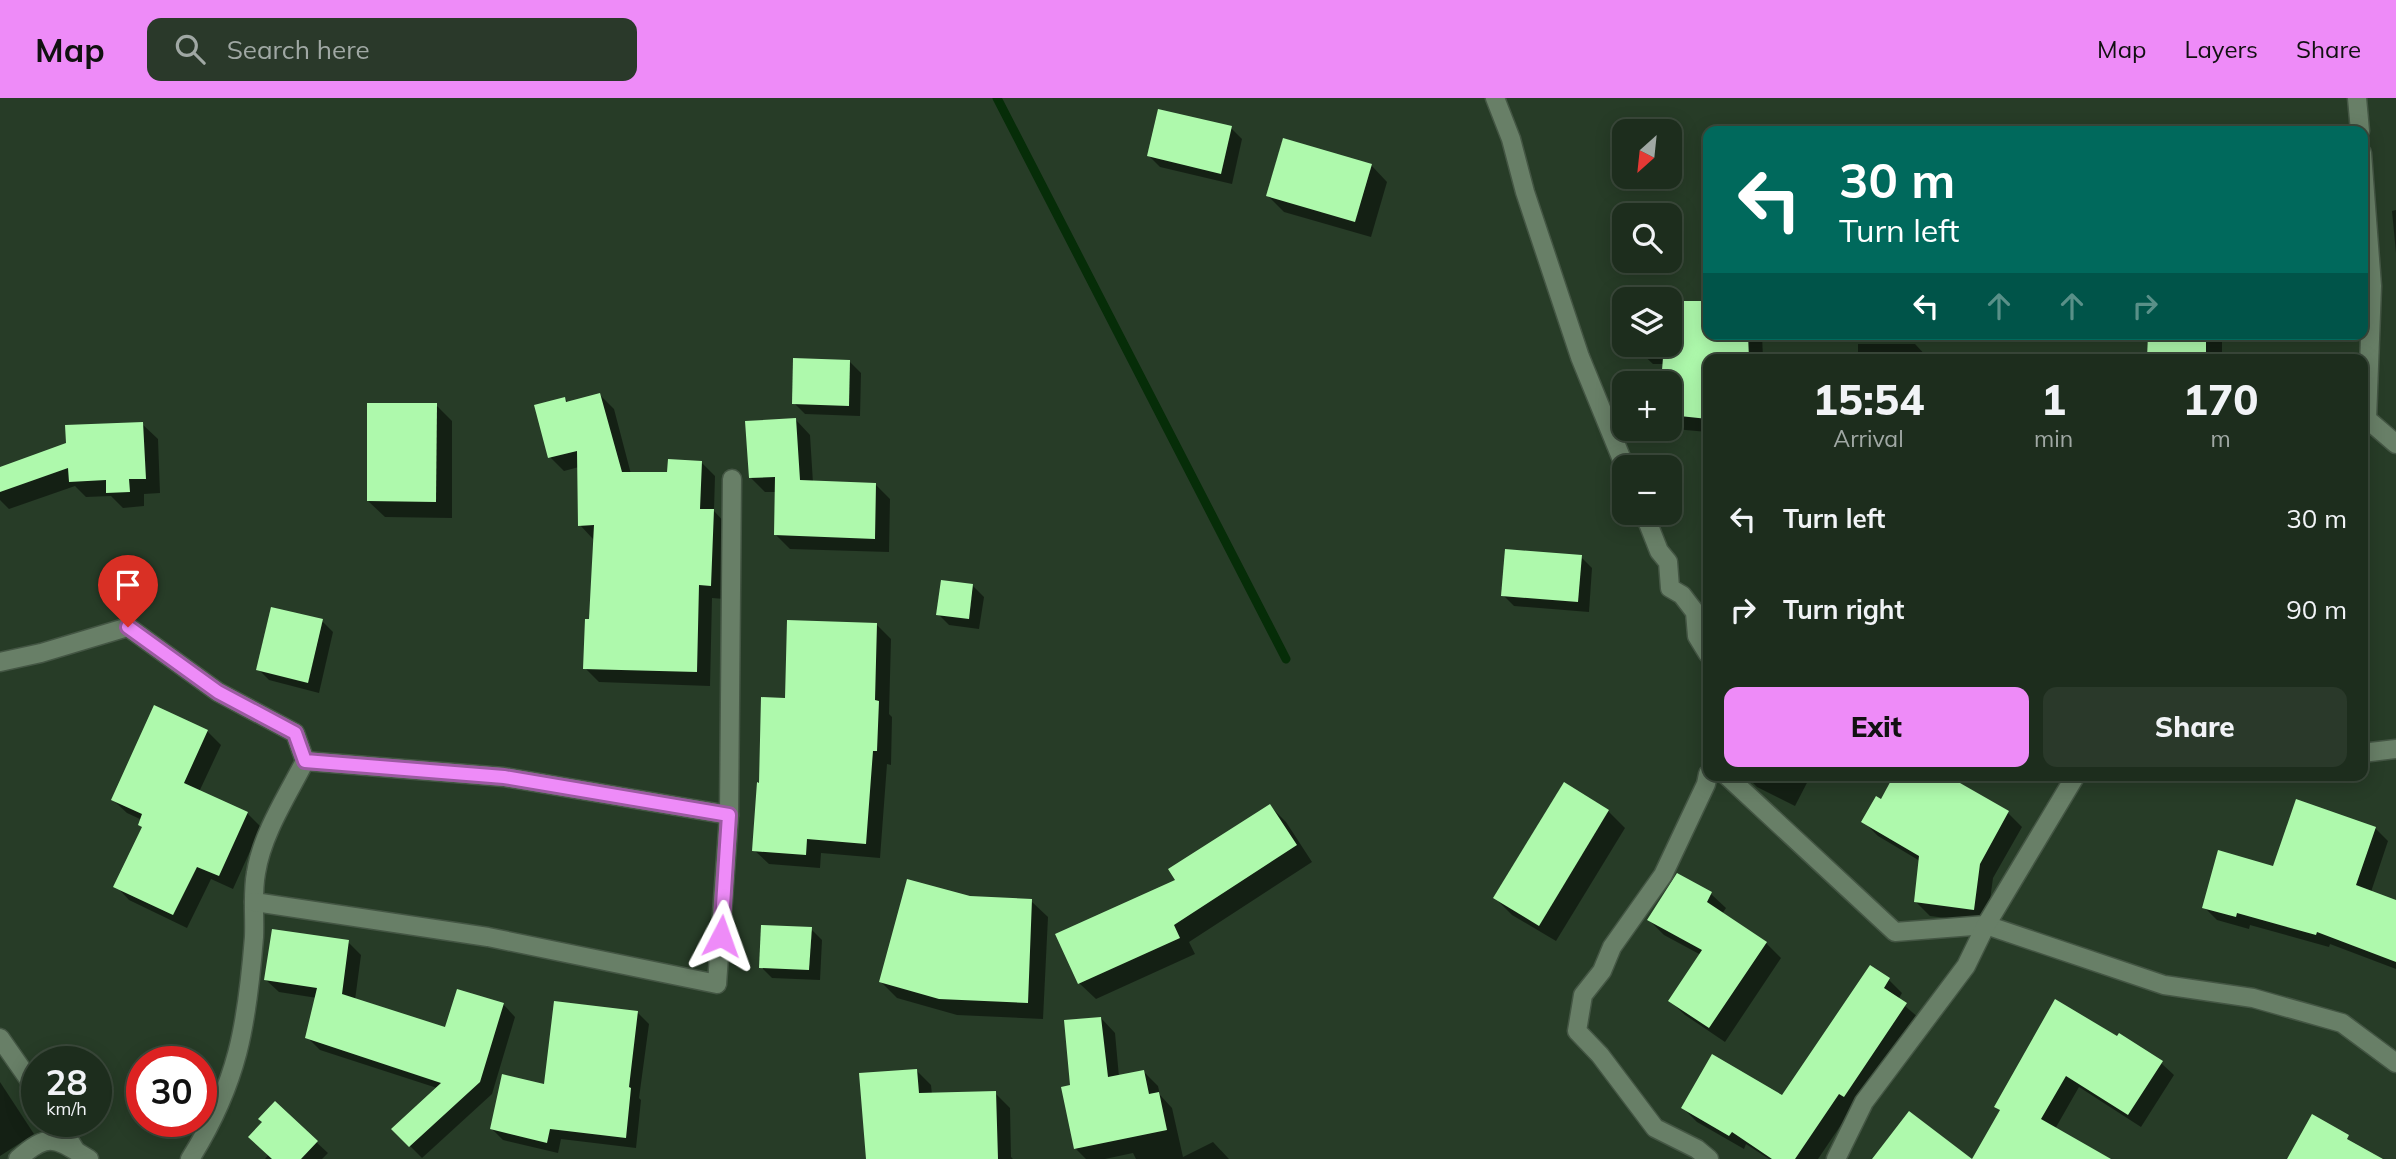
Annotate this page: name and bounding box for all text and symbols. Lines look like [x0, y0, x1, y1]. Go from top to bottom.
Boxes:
search box [147, 18, 637, 81]
text: Map [35, 29, 105, 70]
icon: search [171, 30, 209, 68]
text: Search here [227, 33, 370, 66]
text: Map [2097, 34, 2146, 64]
text: Layers [2184, 34, 2258, 64]
text: Share [2296, 34, 2361, 64]
north arrow [1612, 119, 1682, 189]
map controls [1612, 119, 1682, 525]
text: 30 m [1839, 149, 1955, 210]
icon: left [1724, 154, 1815, 245]
button: search [1612, 203, 1682, 273]
text: Turn left [1839, 210, 1959, 250]
button: layers [1612, 287, 1682, 357]
icon: left [1907, 287, 1945, 325]
icon: ahead [1980, 287, 2018, 325]
icon: ahead [2053, 287, 2091, 325]
icon: right [2126, 287, 2164, 325]
button: + [1612, 371, 1682, 441]
text: 15:54 [1813, 373, 1924, 426]
text: 1 [2041, 373, 2066, 426]
text: 170 [2183, 373, 2258, 426]
text: Arrival [1833, 424, 1904, 453]
text: min [2034, 424, 2073, 453]
text: m [2210, 424, 2231, 453]
button: − [1612, 455, 1682, 525]
icon: left [1724, 500, 1762, 538]
text: Turn left [1783, 502, 1885, 535]
text: 30 m [2286, 502, 2347, 535]
pin [98, 555, 158, 627]
icon: arrive [109, 566, 147, 604]
icon: right [1724, 591, 1762, 629]
text: Turn right [1783, 593, 1904, 626]
text: 90 m [2286, 593, 2347, 626]
button: Exit [1724, 687, 2029, 767]
button: Share [2043, 687, 2347, 767]
position arrow [684, 899, 758, 973]
speed limit sign: 30 [126, 1046, 217, 1137]
text: 28 [45, 1060, 88, 1104]
text: km/h [46, 1097, 87, 1120]

